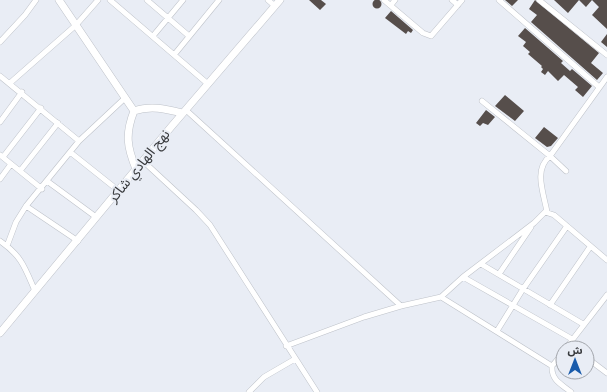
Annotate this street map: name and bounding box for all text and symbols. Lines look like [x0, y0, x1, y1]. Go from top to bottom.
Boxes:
street label: نهج الهادي شاكر [102, 125, 175, 208]
north arrow [555, 340, 595, 380]
text: ش [567, 342, 583, 359]

